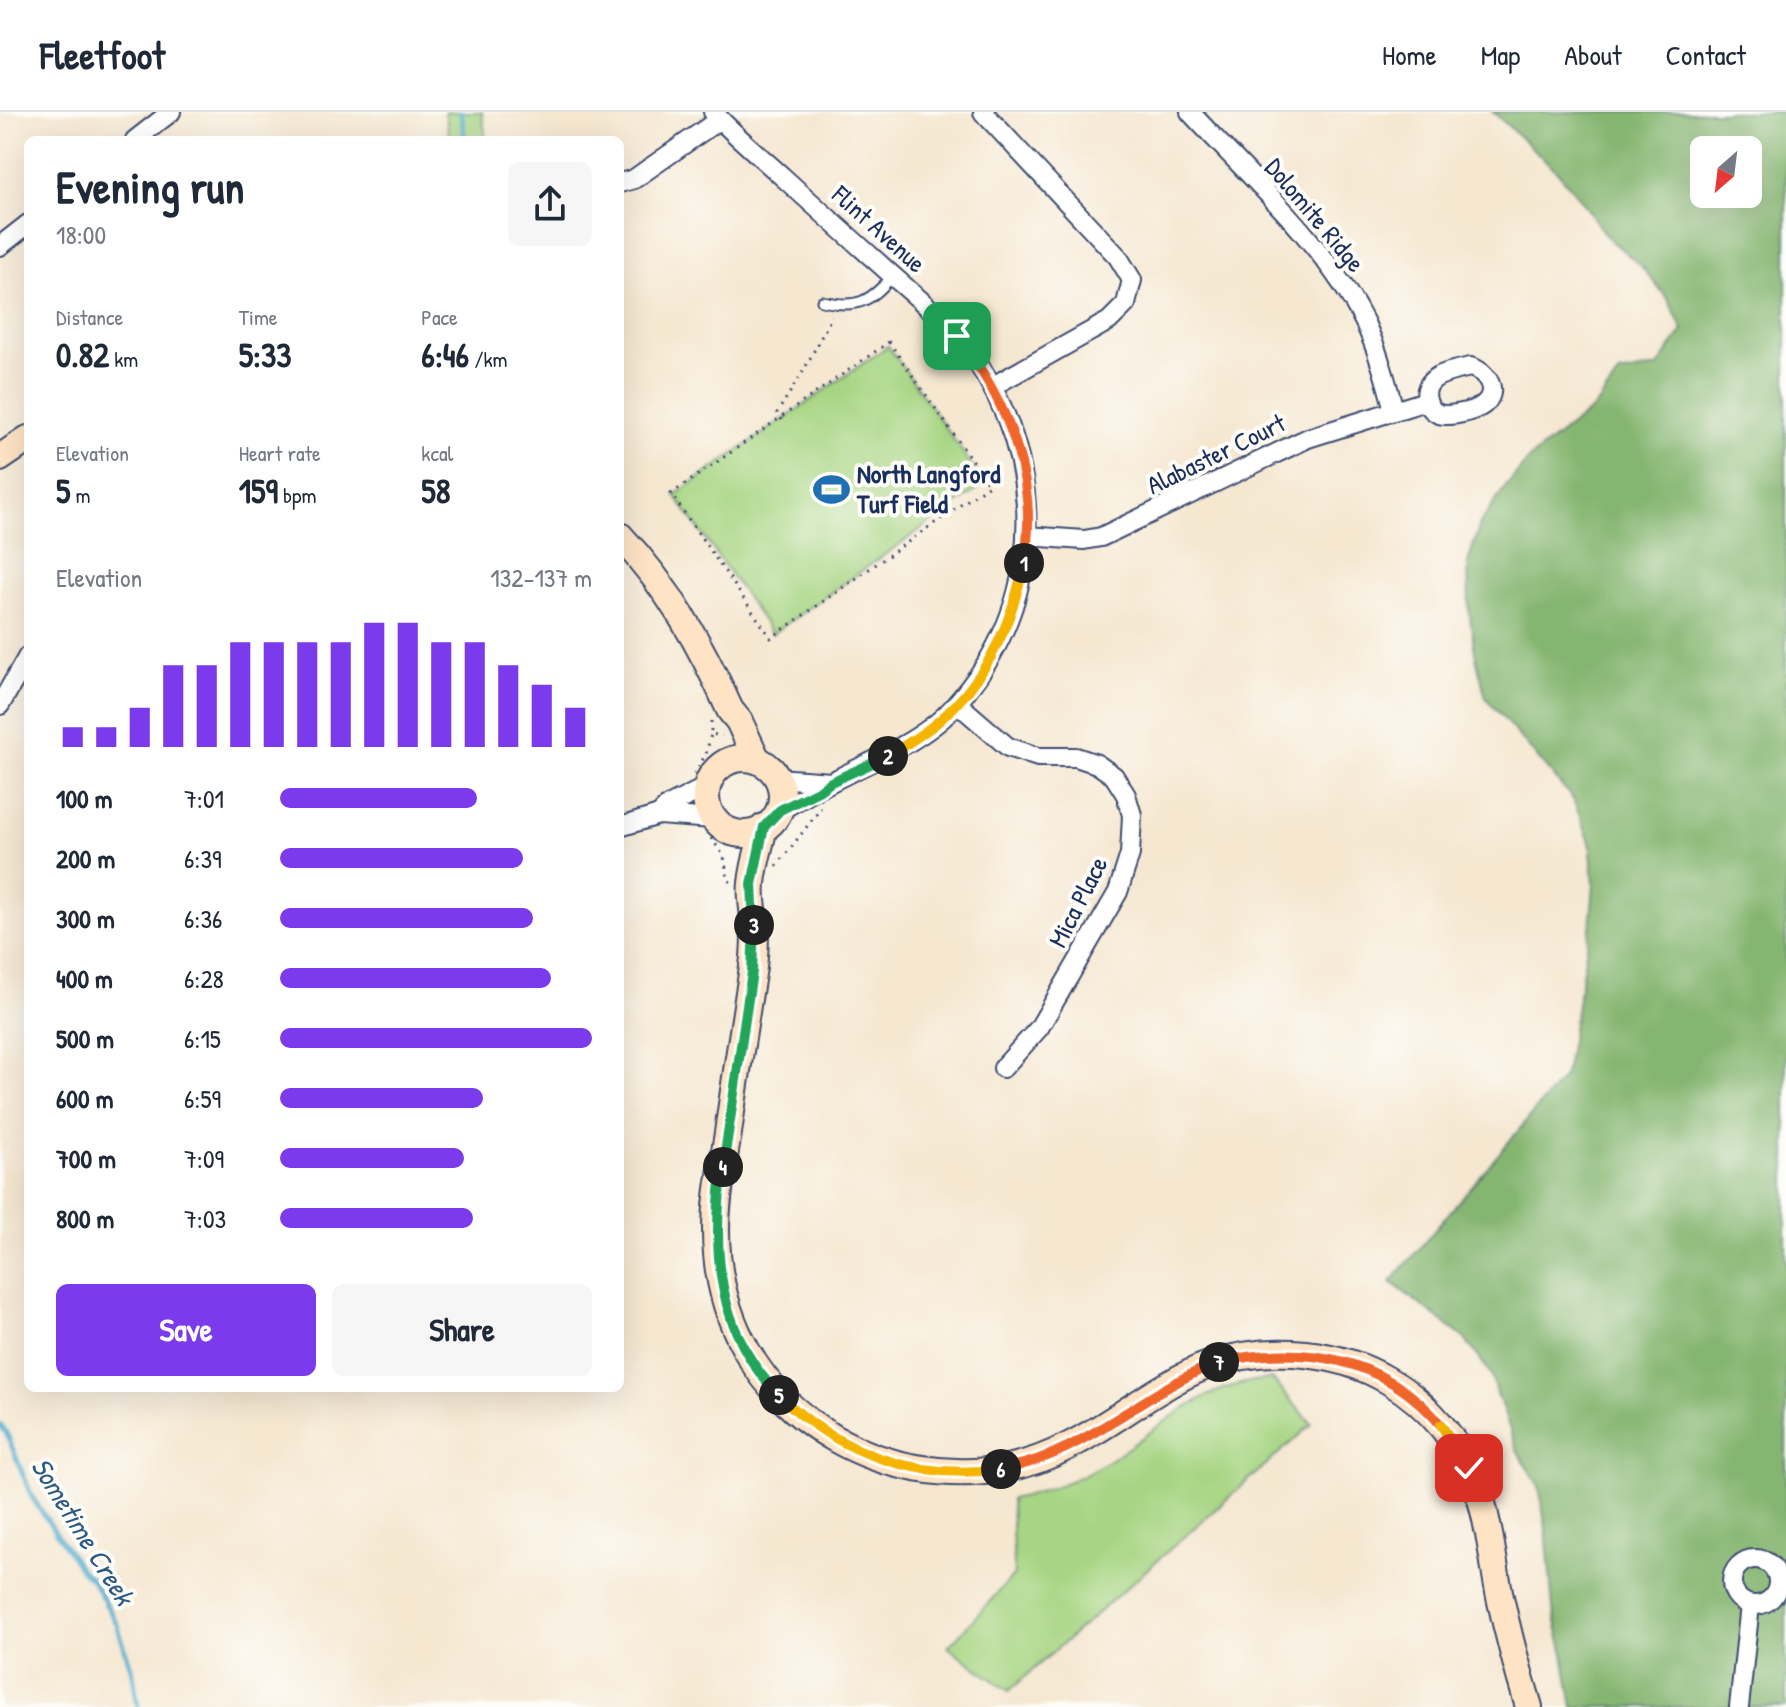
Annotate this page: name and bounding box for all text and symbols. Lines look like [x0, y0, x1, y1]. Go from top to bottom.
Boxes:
text: Fleetfoot [40, 29, 165, 81]
text: Home [1382, 36, 1437, 74]
text: Map [1481, 36, 1520, 74]
text: About [1564, 36, 1622, 74]
text: Contact [1666, 36, 1746, 74]
north arrow [1690, 136, 1762, 208]
map controls [1690, 136, 1762, 208]
street label: Dolomite Ridge [1257, 150, 1373, 279]
text: Evening run [56, 157, 244, 217]
button: share [508, 162, 592, 246]
street label: Flint Avenue [824, 176, 934, 280]
text: 18:00 [56, 217, 106, 252]
text: Distance [56, 302, 123, 332]
text: Time [239, 302, 278, 332]
text: Pace [421, 302, 458, 332]
pin [923, 302, 991, 370]
icon: arrive [935, 314, 979, 358]
text: 0.82 [56, 332, 109, 378]
text: 5:33 [239, 332, 291, 378]
text: 6:46 [421, 332, 469, 378]
text: km [109, 344, 138, 374]
text: /km [469, 344, 508, 374]
street label: Alabaster Court [1141, 404, 1292, 502]
text: Elevation [56, 438, 129, 468]
text: Heart rate [239, 438, 321, 468]
text: kcal [421, 438, 453, 468]
place label: North Langford Turf Field [856, 456, 1001, 521]
text: 5 [56, 468, 70, 514]
text: 159 [239, 468, 278, 514]
text: 58 [421, 468, 450, 514]
sports icon: North Langford Turf Field [812, 470, 850, 508]
text: m [70, 480, 90, 510]
text: bpm [278, 480, 316, 510]
pin: 1 [1004, 543, 1044, 583]
text: 1 [1020, 548, 1028, 578]
text: Elevation [56, 560, 142, 595]
text: 132–137 m [490, 560, 592, 595]
pin: 2 [868, 736, 908, 776]
text: 2 [883, 741, 893, 771]
text: 100 m [56, 781, 112, 816]
text: 7:01 [184, 781, 224, 816]
text: 200 m [56, 841, 115, 876]
text: 6:39 [184, 841, 222, 876]
street label: Mica Place [1040, 850, 1115, 953]
text: 300 m [56, 901, 115, 936]
text: 6:36 [184, 901, 222, 936]
pin: 3 [734, 905, 774, 945]
text: 3 [749, 910, 759, 940]
text: 400 m [56, 961, 113, 996]
text: 6:28 [184, 961, 224, 996]
text: 500 m [56, 1021, 114, 1056]
text: 6:15 [184, 1021, 221, 1056]
text: 600 m [56, 1081, 113, 1116]
text: 6:59 [184, 1081, 221, 1116]
text: 700 m [56, 1141, 116, 1176]
text: 7:09 [184, 1141, 224, 1176]
pin: 4 [703, 1147, 743, 1187]
text: 4 [719, 1152, 727, 1182]
text: 800 m [56, 1201, 114, 1236]
text: 7:03 [184, 1201, 226, 1236]
button: Save [56, 1284, 316, 1376]
button: Share [332, 1284, 592, 1376]
pin: 7 [1199, 1342, 1239, 1382]
text: 7 [1214, 1347, 1224, 1377]
pin: 5 [759, 1375, 799, 1415]
text: 5 [774, 1380, 784, 1410]
pin [1435, 1434, 1503, 1502]
icon: check [1447, 1446, 1491, 1490]
pin: 6 [981, 1449, 1021, 1489]
water label: Sometime Creek [23, 1450, 145, 1614]
text: 6 [997, 1454, 1005, 1484]

